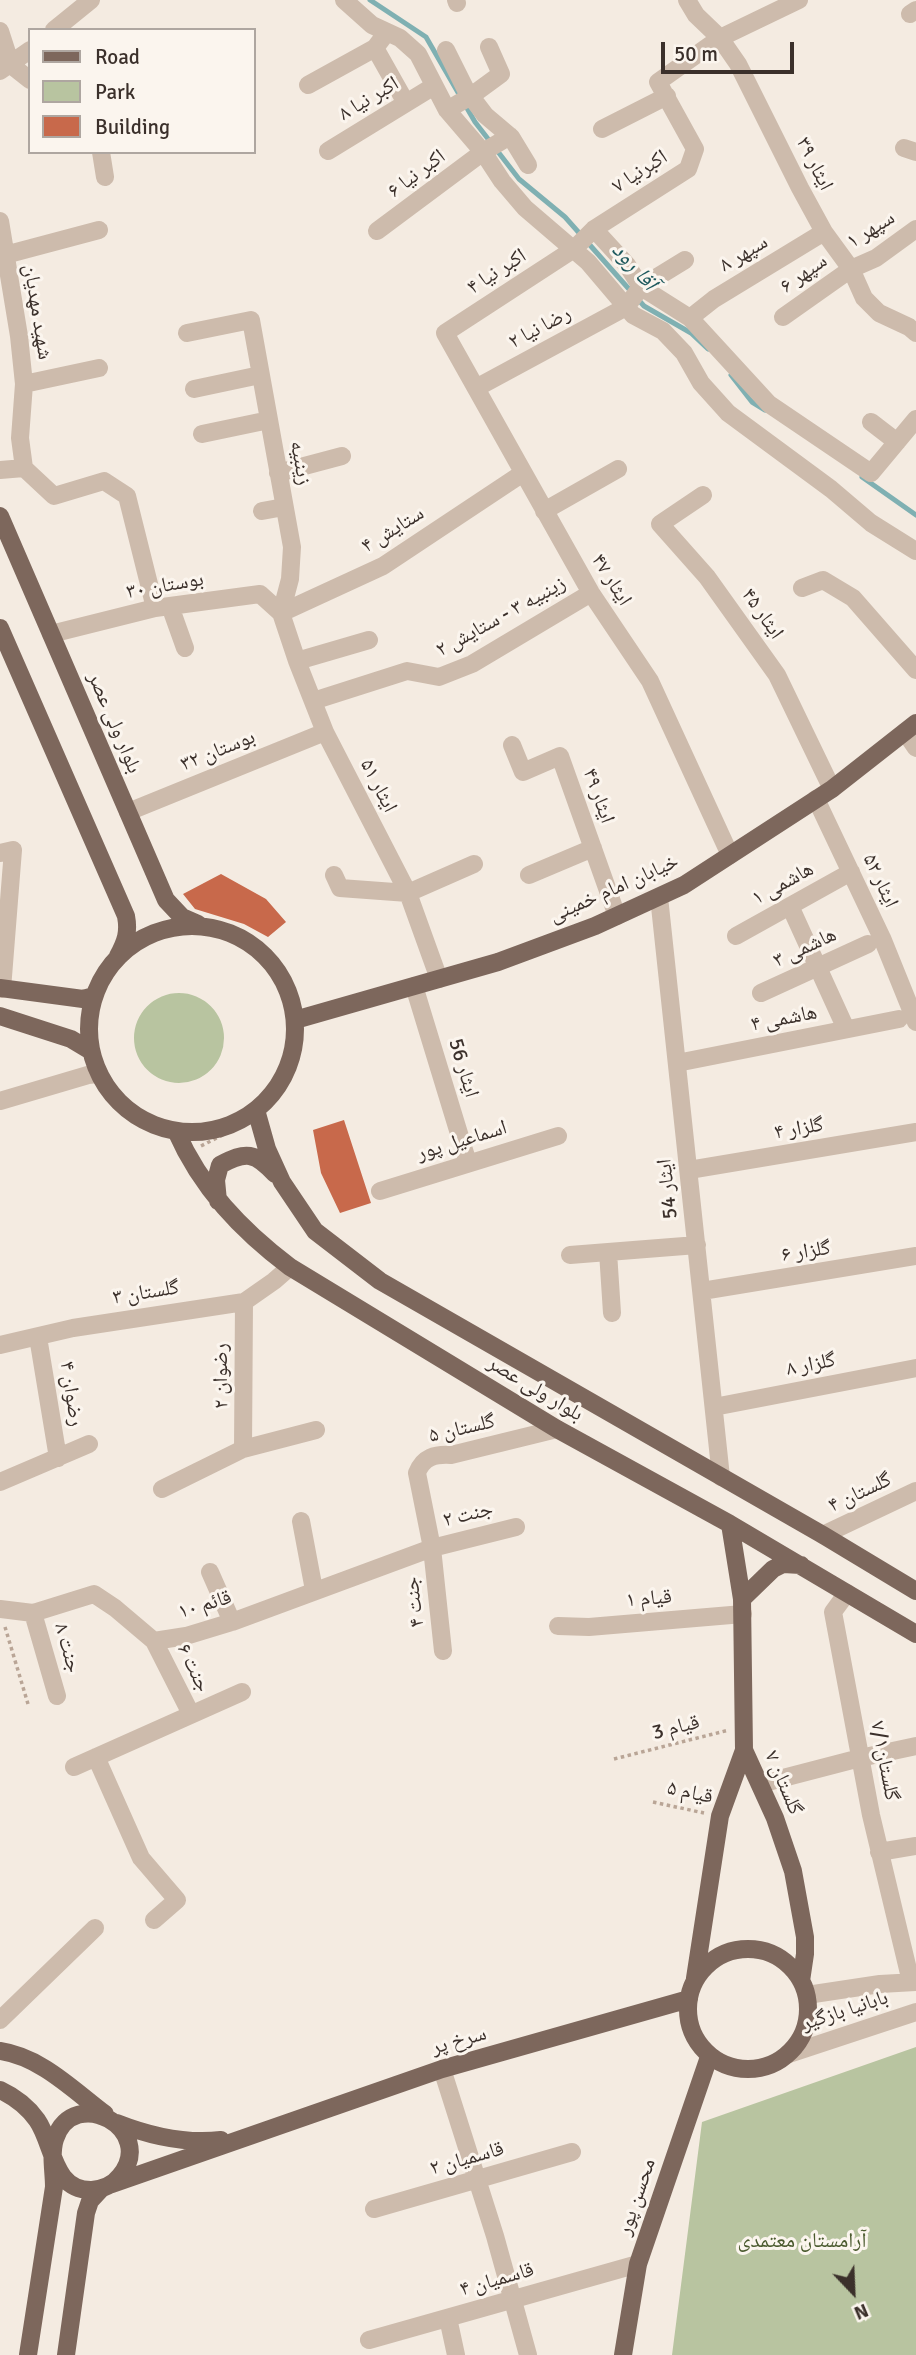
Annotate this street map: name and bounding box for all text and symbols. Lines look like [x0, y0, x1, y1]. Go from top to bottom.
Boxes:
legend [28, 28, 256, 154]
scale bar [664, 28, 797, 72]
text: 50 m [674, 41, 718, 67]
text: Road [95, 44, 140, 70]
street label: اکبر نیا ۸ [334, 71, 404, 127]
text: Park [95, 79, 135, 105]
text: Building [95, 114, 170, 140]
street label: ایثار ۳۹ [790, 133, 838, 195]
street label: اکبر نیا ۶ [383, 144, 451, 204]
street label: اکبرنیا ۷ [608, 145, 672, 199]
street label: سپهر ۱ [842, 206, 900, 254]
street label: سپهر ۸ [715, 230, 773, 278]
water label: آقا رود [605, 237, 663, 297]
street label: اکبر نیا ۴ [463, 244, 531, 300]
street label: سپهر ۶ [776, 249, 832, 299]
street label: شهید مهدیان [17, 262, 57, 362]
street label: رضا نیا ۲ [504, 301, 576, 355]
street label: زینبیه [284, 439, 316, 487]
street label: ستایش ۴ [357, 501, 429, 559]
street label: ایثار ۴۷ [585, 549, 637, 611]
street label: بوستان ۳۰ [124, 567, 206, 605]
street label: زینبیه ۳ - ستایش ۲ [432, 571, 570, 663]
street label: ایثار ۴۵ [735, 584, 789, 644]
street label: بلوار ولی عصر [81, 669, 147, 777]
street label: بوستان ۳۲ [177, 725, 259, 777]
street label: ایثار ۵۱ [354, 755, 402, 817]
street label: ایثار ۴۹ [576, 765, 620, 827]
street label: خیابان امام خمینی [545, 849, 683, 929]
street label: ایثار ۵۲ [857, 850, 903, 912]
street label: هاشمی ۱ [748, 857, 818, 911]
street label: هاشمی ۳ [769, 922, 841, 974]
street label: هاشمی ۴ [749, 1000, 819, 1038]
street label: ایثار 56 [442, 1035, 484, 1101]
street label: گلزار ۴ [772, 1112, 826, 1146]
street label: اسماعیل پور [414, 1115, 510, 1167]
street label: ایثار 54 [652, 1158, 684, 1220]
street label: گلزار ۶ [780, 1236, 832, 1268]
street label: گلستان ۳ [111, 1275, 181, 1311]
street label: رضوان ۲ [208, 1343, 234, 1409]
street label: گلزار ۸ [784, 1348, 838, 1382]
street label: بلوار ولی عصر [483, 1351, 587, 1427]
street label: رضوان ۴ [53, 1360, 89, 1428]
street label: گلستان ۵ [427, 1409, 497, 1449]
street label: گلستان ۴ [824, 1467, 896, 1519]
street label: جنت ۲ [440, 1497, 496, 1533]
street label: جنت ۴ [399, 1575, 431, 1629]
street label: قیام ۱ [625, 1584, 673, 1614]
street label: قائم ۱۰ [175, 1585, 235, 1625]
street label: جنت ۸ [48, 1620, 86, 1676]
street label: جنت ۶ [171, 1640, 215, 1696]
street label: قیام 3 [650, 1710, 702, 1746]
street label: گلستان۷/۱ [864, 1719, 904, 1803]
street label: گلستان ۷ [758, 1747, 808, 1819]
street label: قیام ۵ [665, 1776, 715, 1810]
street label: بابانیا بازگیر [799, 1985, 891, 2037]
street label: سرخ پر [429, 2021, 489, 2061]
street label: قاسمیان ۲ [427, 2136, 507, 2182]
street label: محسن پور [612, 2155, 662, 2239]
park label: آرامستان معتمدی [738, 2228, 866, 2254]
street label: قاسمیان ۴ [457, 2257, 537, 2303]
north arrow [818, 2257, 888, 2327]
text: N [850, 2298, 872, 2325]

